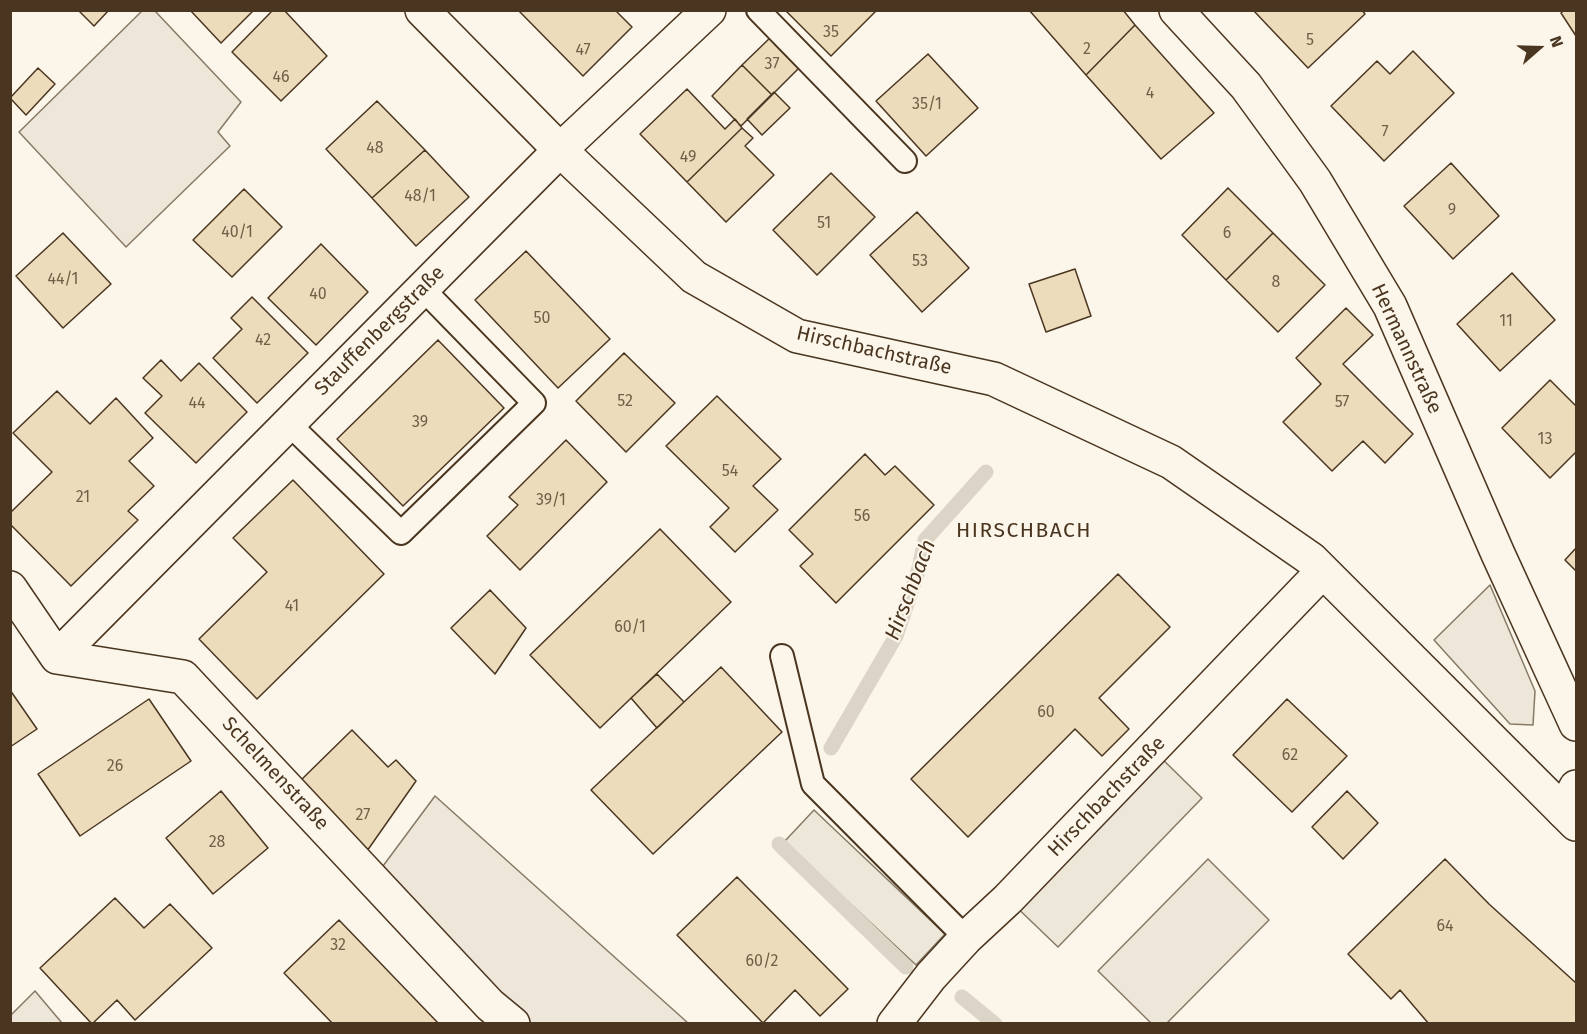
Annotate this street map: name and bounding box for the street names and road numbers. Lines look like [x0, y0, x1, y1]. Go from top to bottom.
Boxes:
street label: Stauffenbergstraße [310, 261, 450, 401]
street label: Hermannstraße [1365, 280, 1447, 418]
street label: Hirschbachstraße [794, 321, 954, 381]
street label: Schelmenstraße [216, 712, 334, 836]
street label: Hirschbachstraße [1043, 732, 1171, 862]

